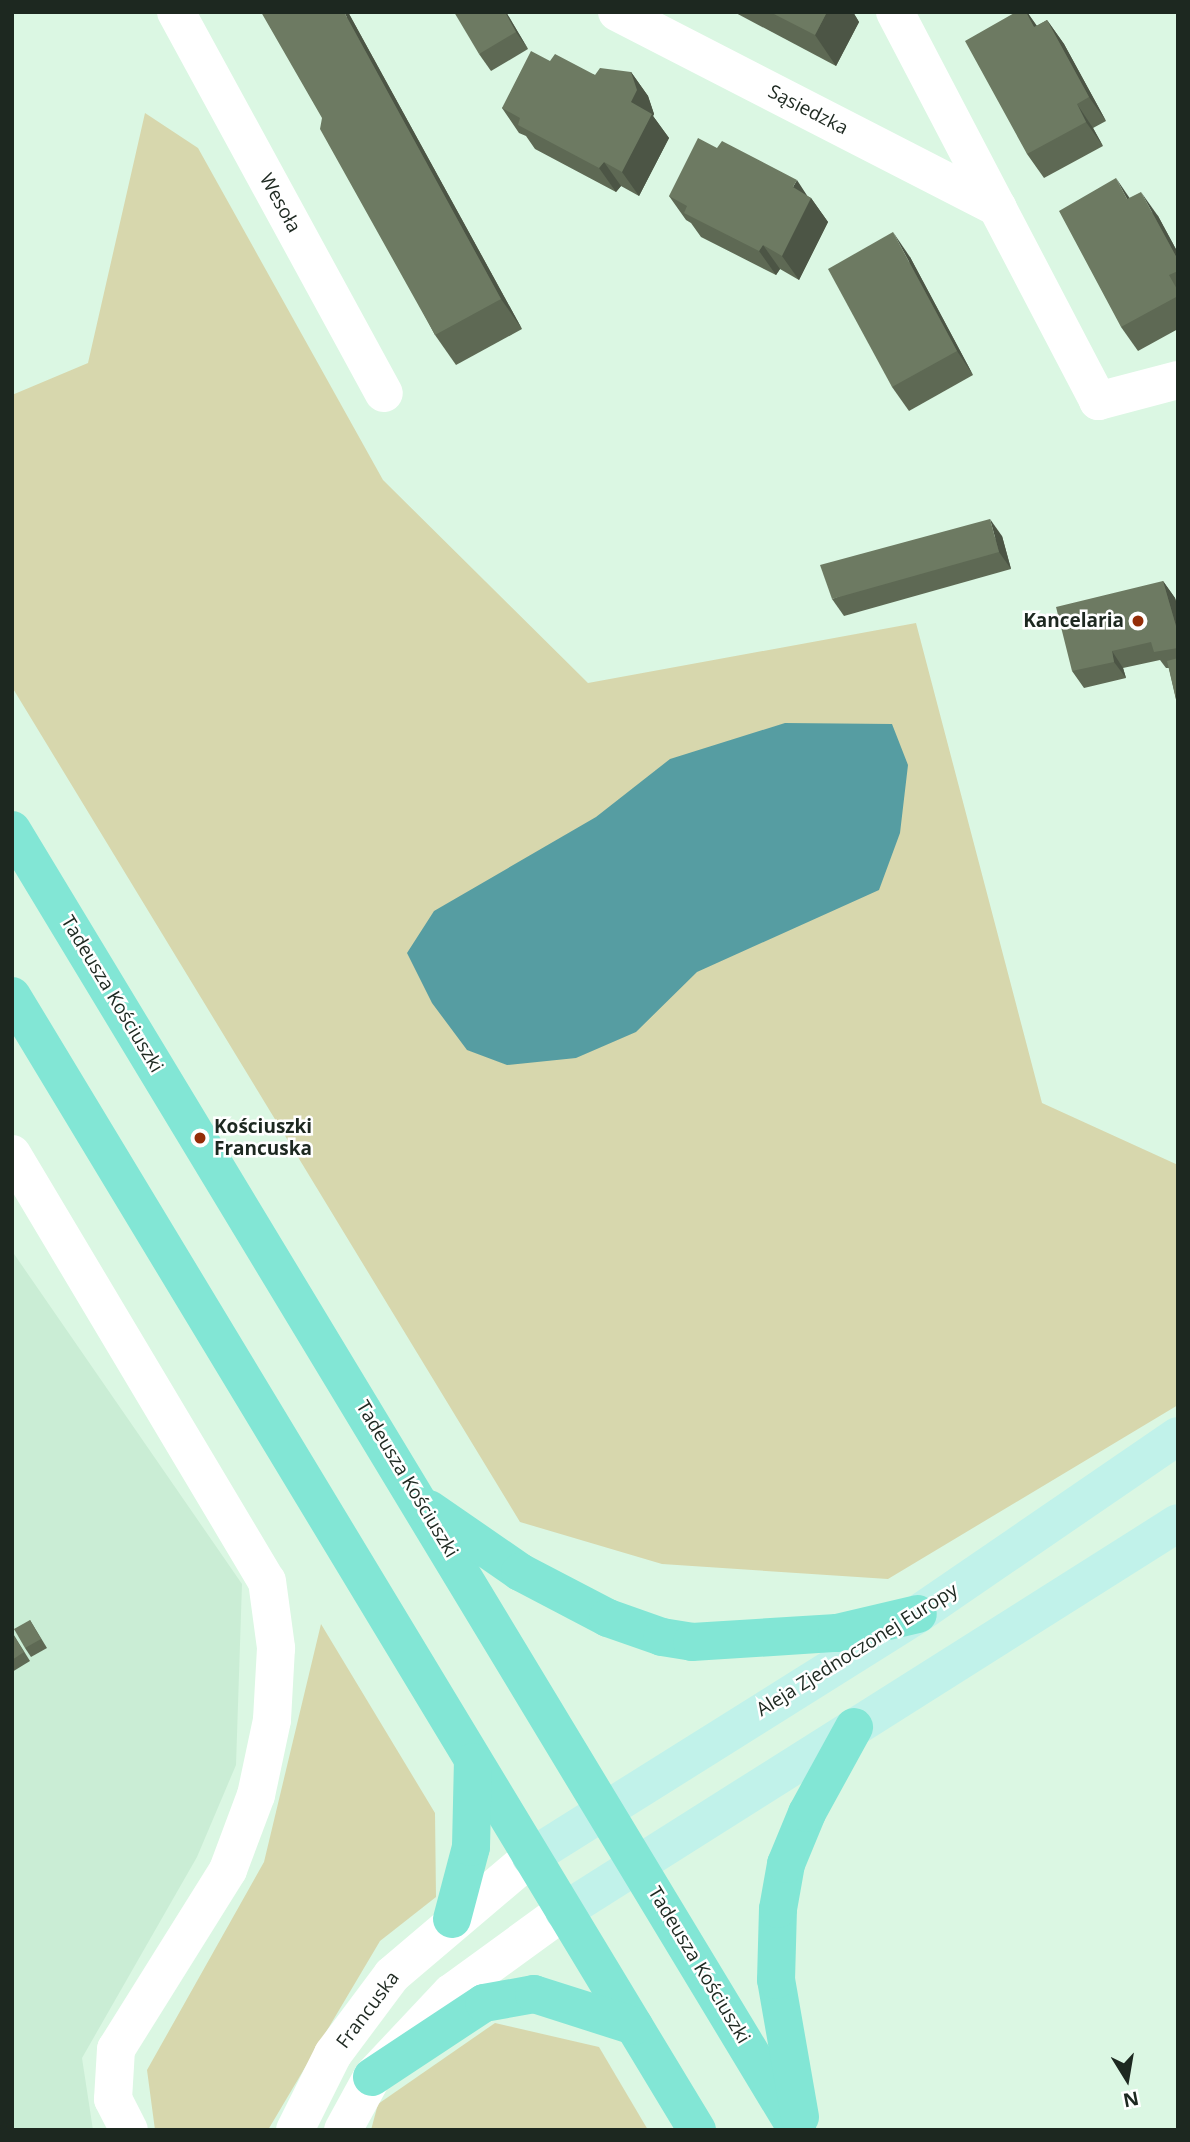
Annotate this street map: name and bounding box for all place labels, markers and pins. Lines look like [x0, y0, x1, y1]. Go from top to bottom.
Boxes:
place label: Kancelaria [1023, 610, 1124, 632]
marker: Kancelaria [1130, 613, 1146, 629]
place label: Kościuszki Francuska [214, 1116, 312, 1160]
marker: Kościuszki Francuska [192, 1130, 208, 1146]

